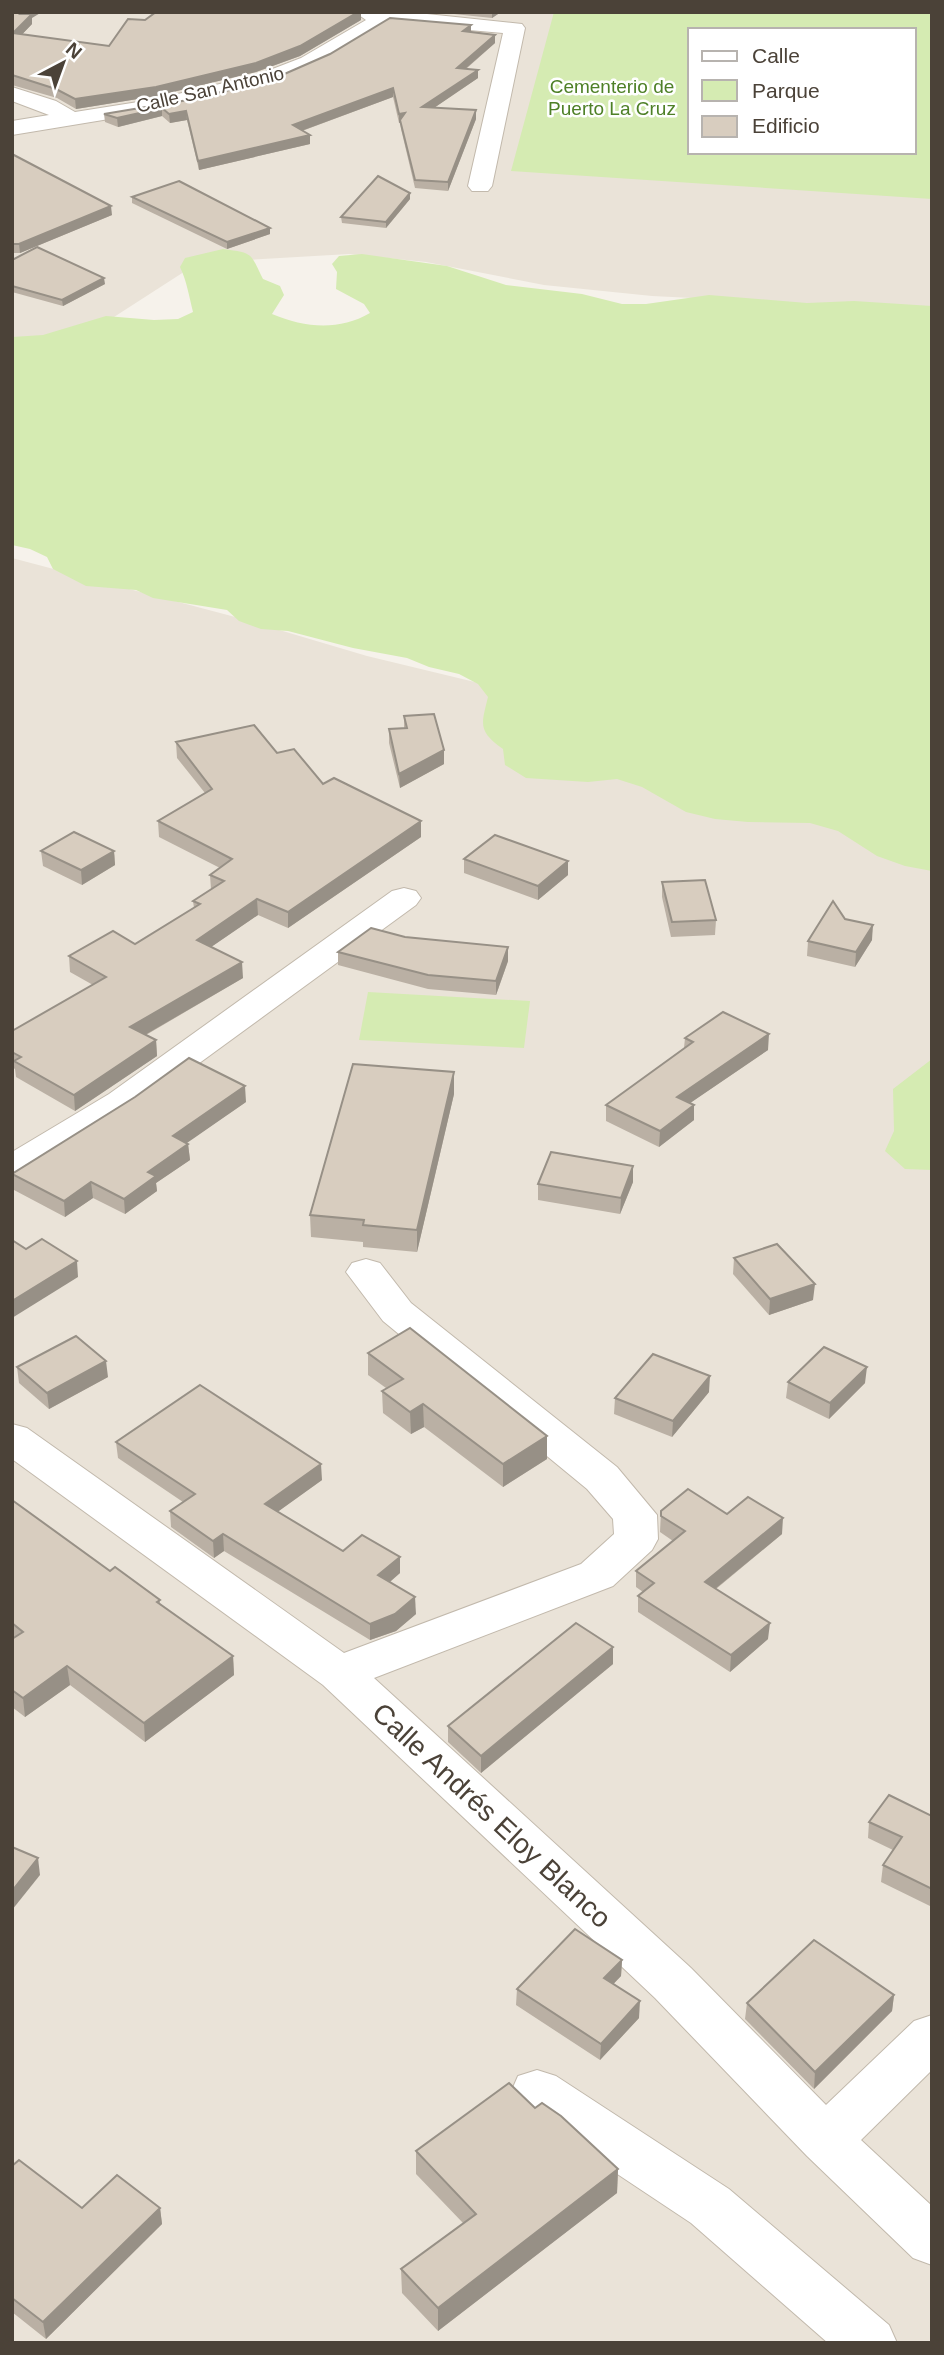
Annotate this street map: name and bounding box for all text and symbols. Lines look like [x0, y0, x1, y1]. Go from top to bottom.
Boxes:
north arrow [28, 28, 98, 98]
legend [688, 28, 916, 154]
text: N [62, 38, 86, 63]
text: Calle [752, 44, 800, 67]
street label: Calle San Antonio [134, 62, 286, 117]
park label: Cementerio de Puerto La Cruz [548, 76, 676, 119]
text: Parque [752, 79, 820, 102]
text: Edificio [752, 114, 820, 137]
street label: Calle Andrés Eloy Blanco [366, 1697, 617, 1934]

